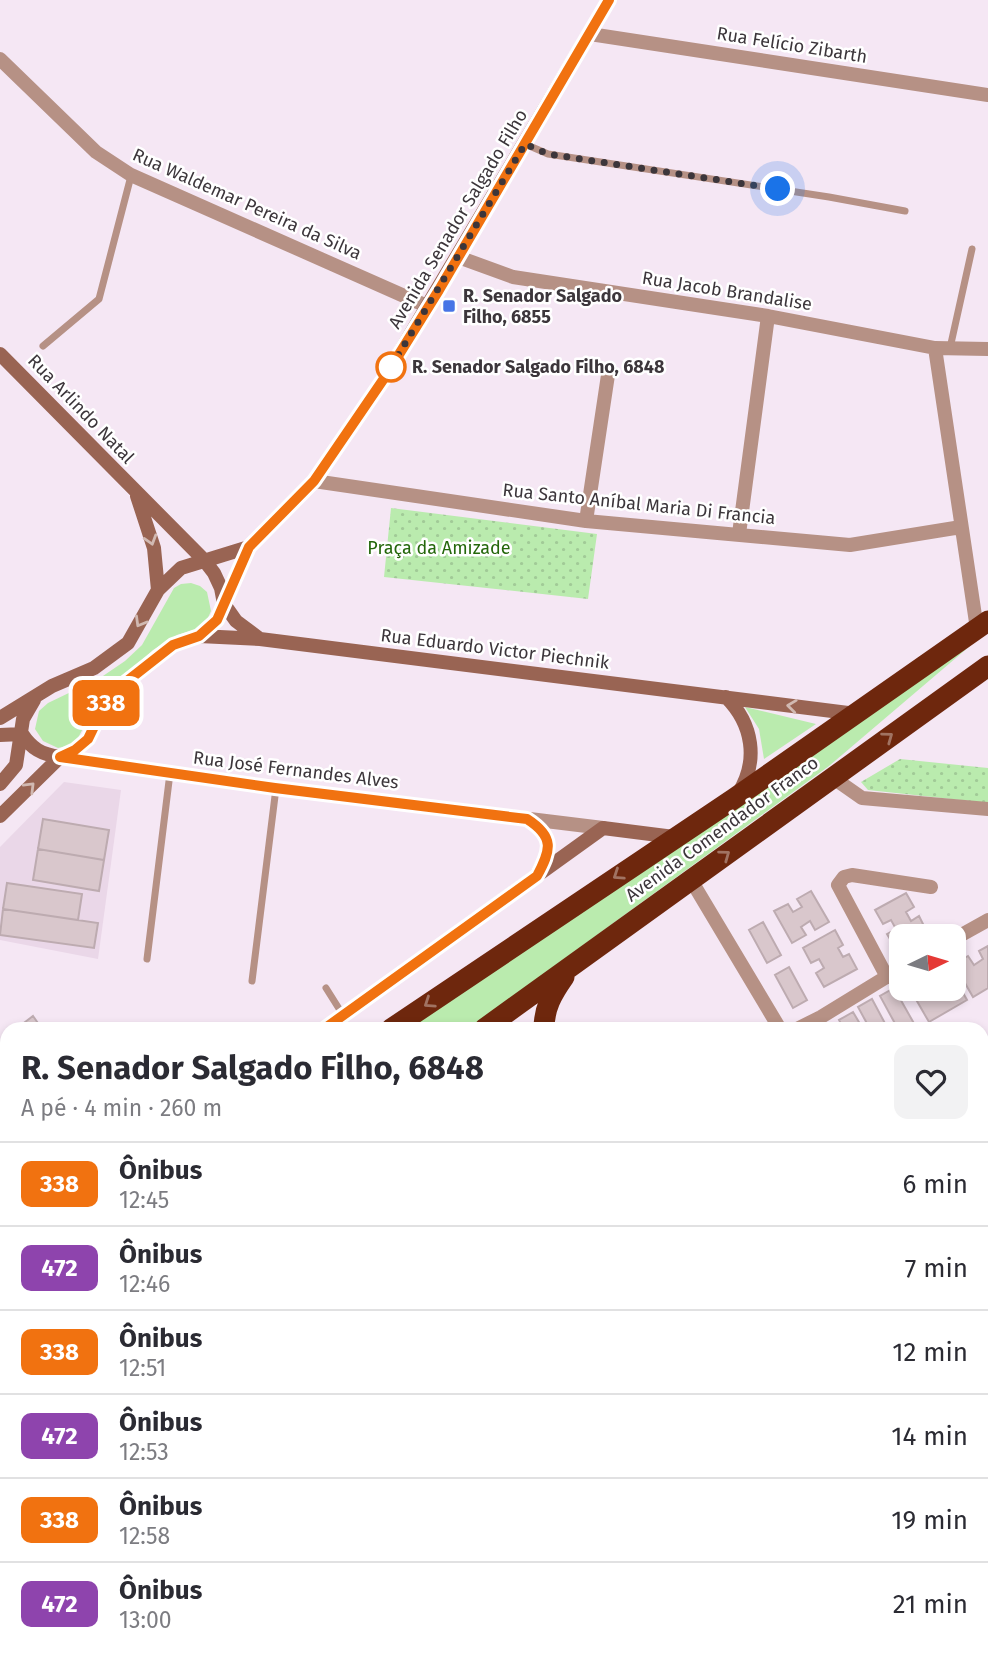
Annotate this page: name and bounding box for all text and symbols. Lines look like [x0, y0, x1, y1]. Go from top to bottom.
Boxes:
street label: Rua Felício Zibarth [715, 22, 869, 68]
street label: Avenida Senador Salgado Filho [384, 105, 532, 333]
street label: Rua Waldemar Pereira da Silva [129, 143, 365, 265]
your location [760, 171, 795, 206]
street label: Rua Jacob Brandalise [640, 267, 814, 315]
place label: R. Senador Salgado Filho, 6855 [463, 285, 622, 328]
marker: R. Senador Salgado Filho, 6855 [441, 298, 457, 314]
street label: Rua Arlindo Natal [23, 350, 139, 468]
marker: R. Senador Salgado Filho, 6848 [376, 352, 406, 382]
place label: R. Senador Salgado Filho, 6848 [412, 356, 664, 378]
street label: Rua Santo Aníbal Maria Di Francia [502, 479, 776, 529]
one-way arrow [143, 533, 157, 546]
park label: Praça da Amizade [367, 537, 511, 559]
one-way arrow [135, 614, 148, 627]
street label: Rua Eduardo Victor Piechnik [379, 624, 611, 674]
line badge: 338 [66, 680, 146, 726]
text: 338 [87, 689, 125, 717]
one-way arrow [786, 698, 797, 713]
one-way arrow [880, 733, 893, 746]
street label: Rua José Fernandes Alves [192, 746, 400, 794]
street label: Avenida Comendador Franco [621, 752, 823, 906]
one-way arrow [22, 782, 35, 795]
one-way arrow [717, 851, 730, 863]
one-way arrow [613, 867, 626, 880]
north arrow [889, 924, 966, 1001]
map controls [889, 924, 966, 1001]
one-way arrow [424, 995, 437, 1008]
button: heart [894, 1045, 968, 1119]
text: R. Senador Salgado Filho, 6848 [21, 1048, 484, 1088]
text: A pé · 4 min · 260 m [21, 1094, 222, 1122]
text: Ônibus [119, 1155, 202, 1186]
text: 6 min [902, 1169, 968, 1200]
text: 338 [40, 1170, 79, 1198]
text: 12:45 [119, 1186, 169, 1214]
text: Ônibus [119, 1239, 202, 1270]
text: 7 min [905, 1253, 968, 1284]
text: 472 [41, 1254, 78, 1282]
text: 12:46 [119, 1270, 170, 1298]
text: Ônibus [119, 1323, 202, 1354]
text: 12 min [892, 1337, 968, 1368]
text: 338 [40, 1338, 79, 1366]
text: 12:51 [119, 1354, 166, 1382]
text: Ônibus [119, 1407, 202, 1438]
text: 14 min [891, 1421, 968, 1452]
text: 472 [41, 1422, 78, 1450]
text: 12:53 [119, 1438, 169, 1466]
text: Ônibus [119, 1491, 202, 1522]
text: 19 min [891, 1505, 968, 1536]
text: 338 [40, 1506, 79, 1534]
text: 12:58 [119, 1522, 170, 1550]
text: Ônibus [119, 1575, 202, 1606]
text: 21 min [893, 1589, 968, 1620]
text: 472 [41, 1590, 78, 1618]
text: 13:00 [119, 1606, 172, 1634]

